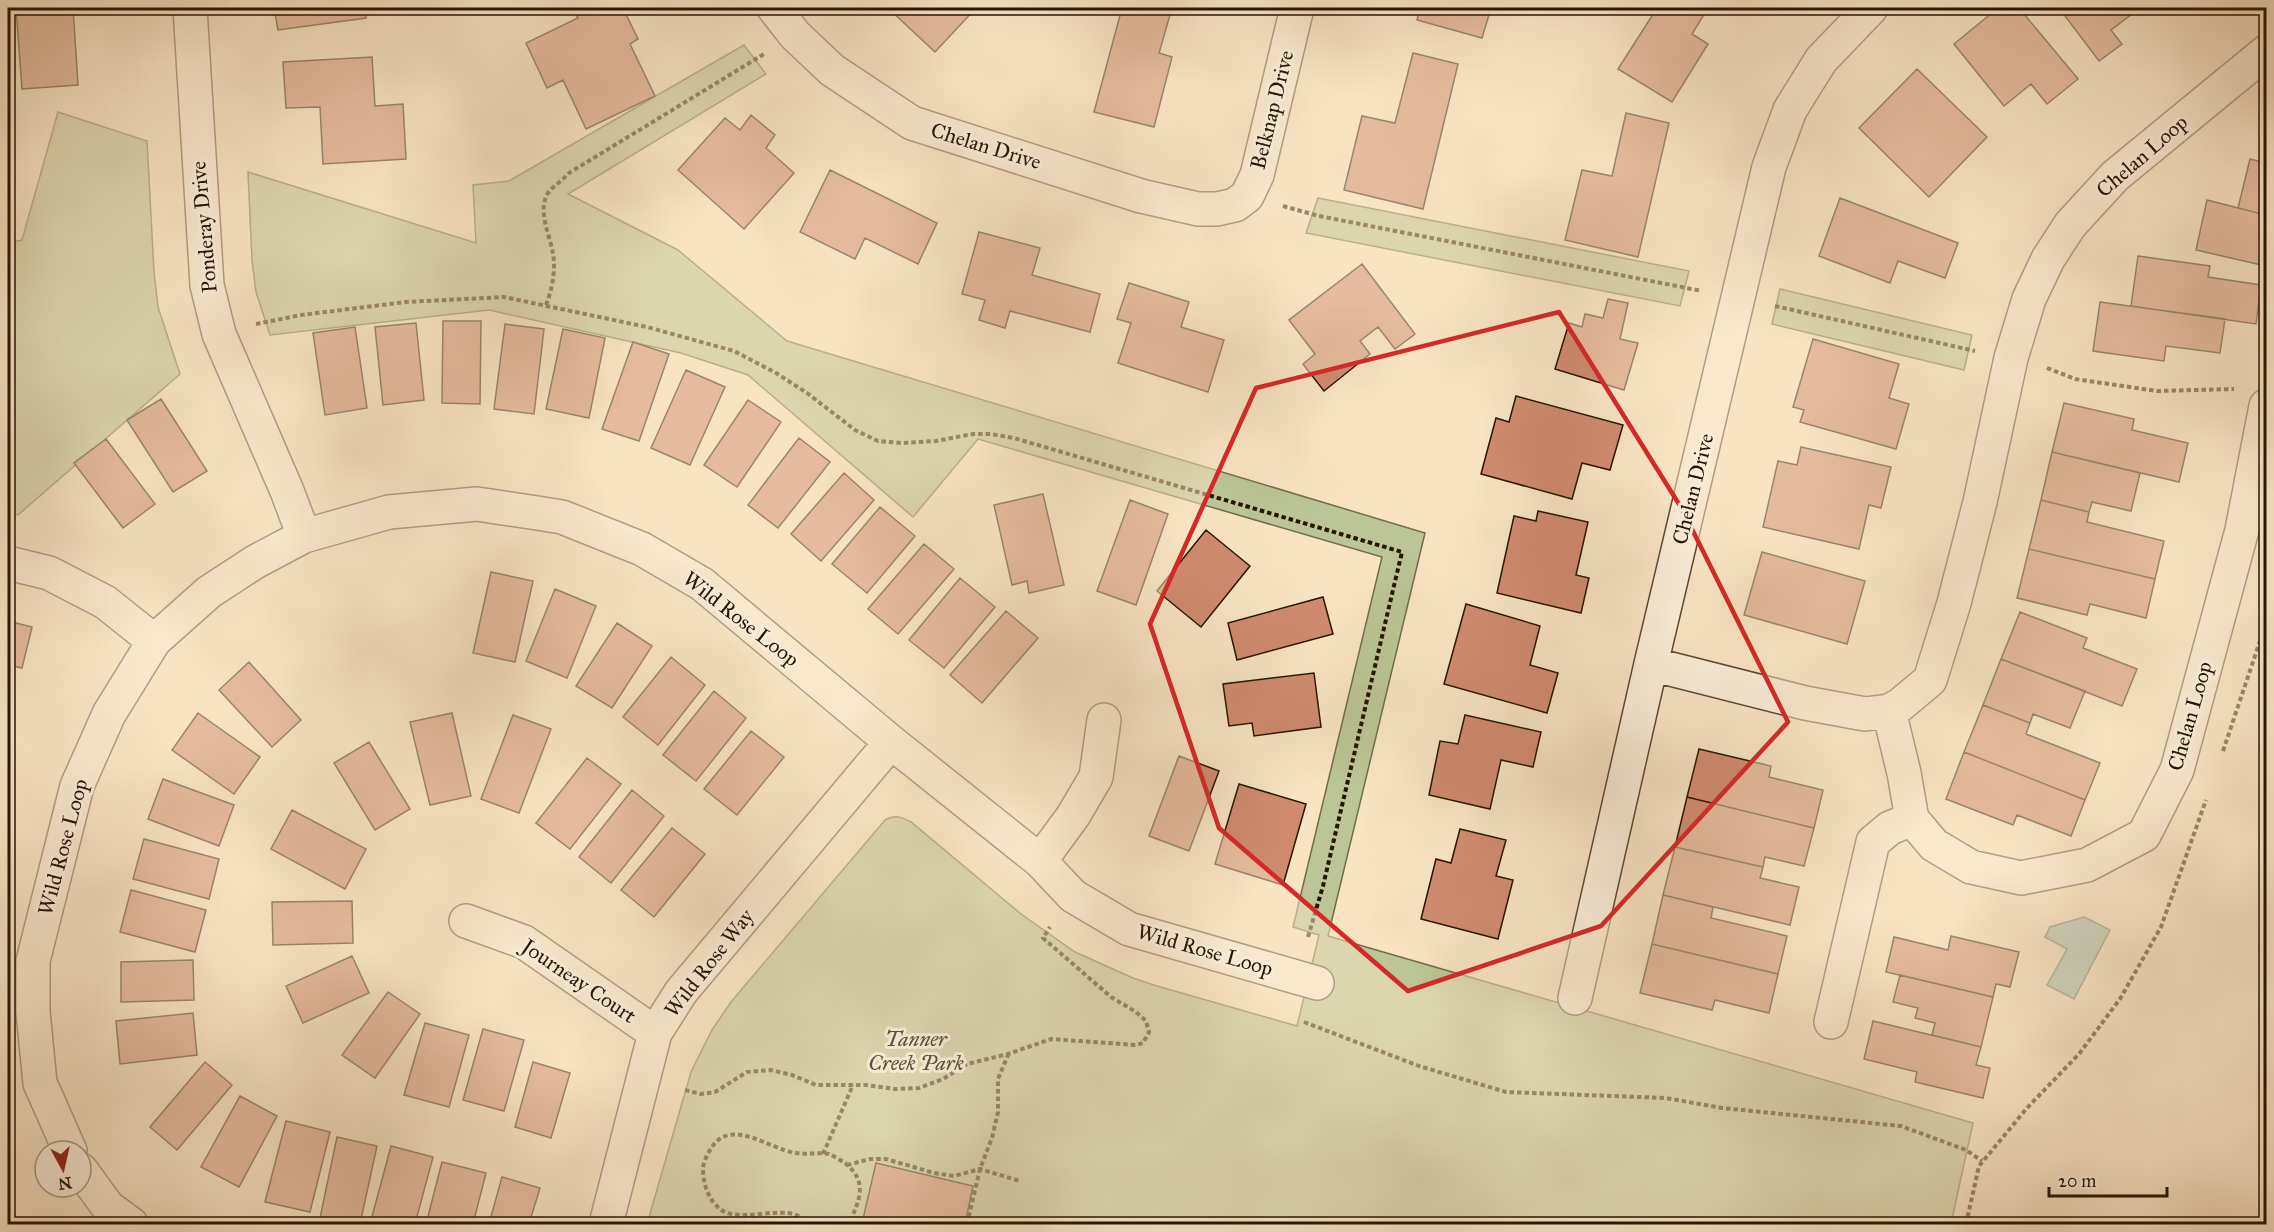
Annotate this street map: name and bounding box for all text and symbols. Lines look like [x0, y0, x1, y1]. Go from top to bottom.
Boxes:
street label: Belknap Drive [1245, 47, 1299, 172]
street label: Chelan Loop [2091, 109, 2193, 203]
street label: Chelan Drive [928, 117, 1044, 175]
street label: Ponderay Drive [185, 160, 223, 294]
street label: Chelan Drive [1667, 430, 1719, 547]
street label: Wild Rose Loop [678, 566, 804, 672]
street label: Chelan Loop [2162, 658, 2218, 774]
street label: Wild Rose Loop [32, 776, 94, 918]
street label: Wild Rose Way [659, 903, 760, 1022]
street label: Wild Rose Loop [1134, 918, 1276, 982]
street label: Journeay Court [515, 932, 642, 1029]
park label: Tanner Creek Park [868, 1026, 964, 1076]
north arrow [33, 1139, 93, 1199]
scale bar [2049, 1160, 2168, 1198]
text: 20 m [2058, 1170, 2096, 1192]
text: N [57, 1173, 73, 1194]

